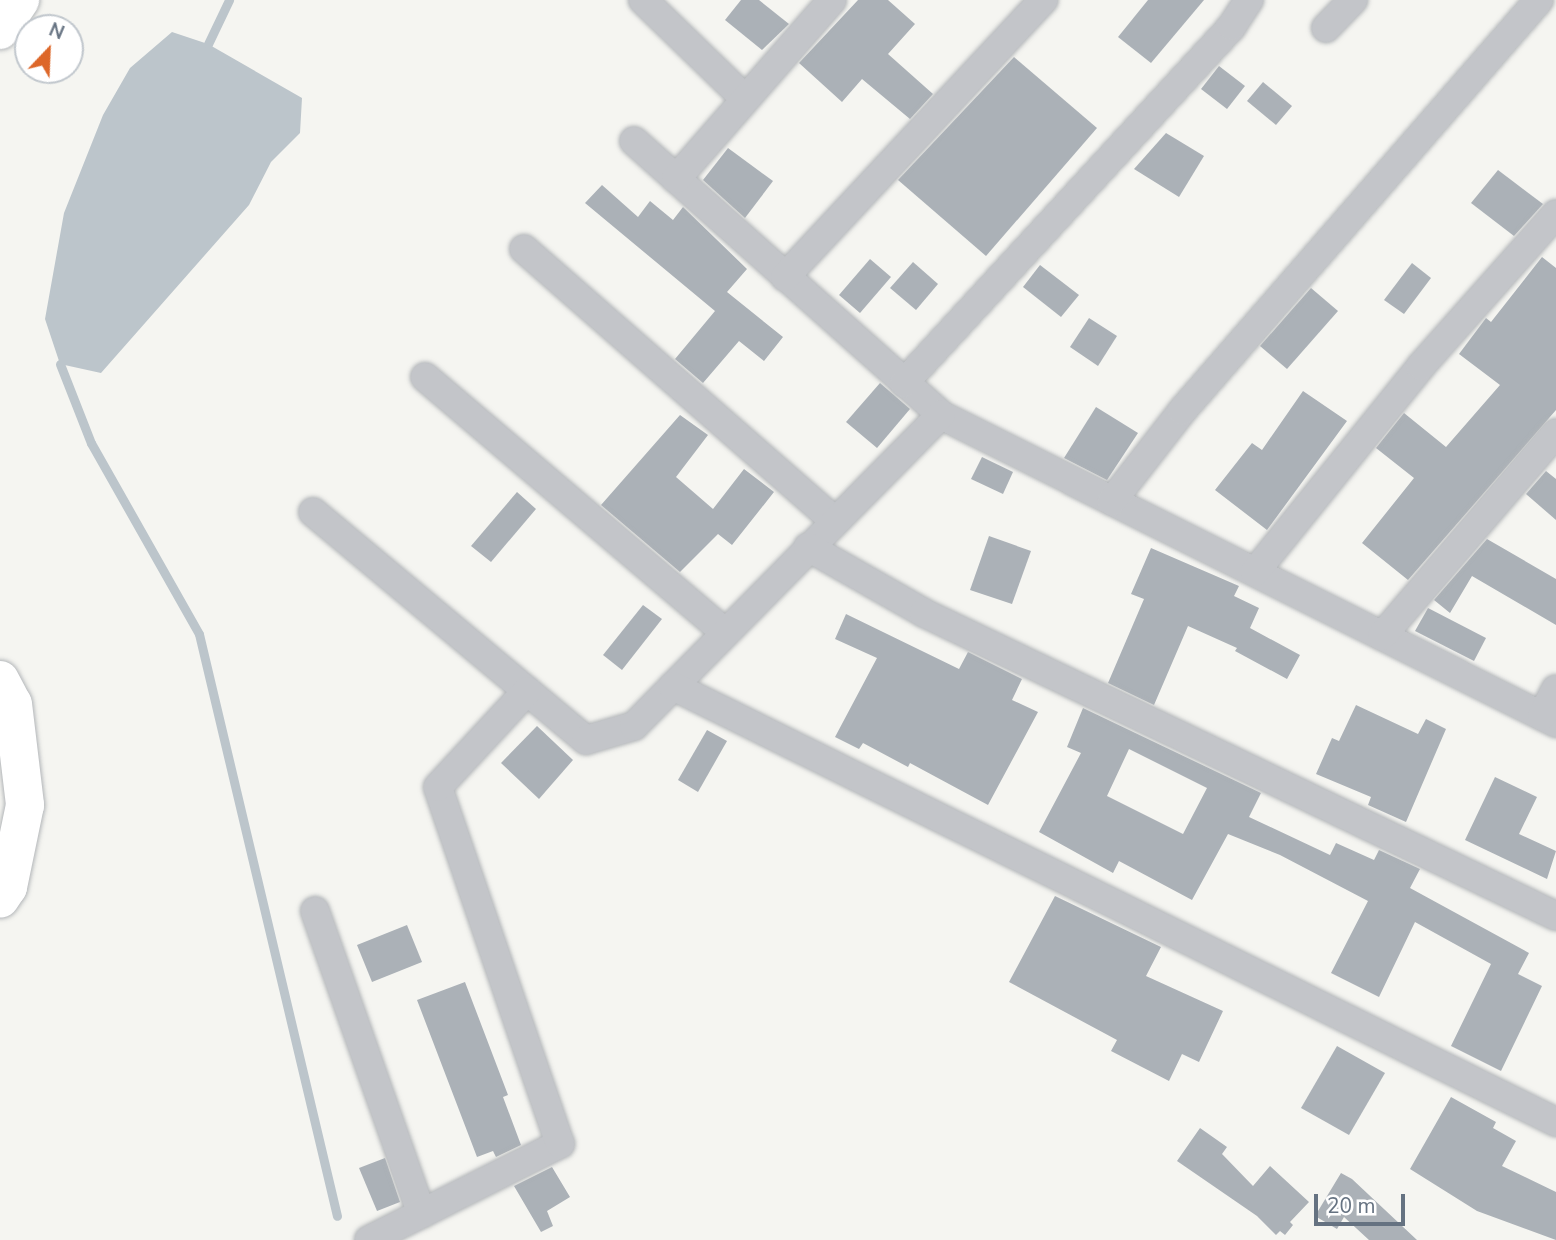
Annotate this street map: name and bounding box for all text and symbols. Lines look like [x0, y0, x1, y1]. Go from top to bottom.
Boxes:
north arrow [14, 14, 84, 84]
text: N [45, 17, 68, 46]
scale bar [1318, 1180, 1409, 1224]
text: 20 m [1327, 1192, 1376, 1220]

